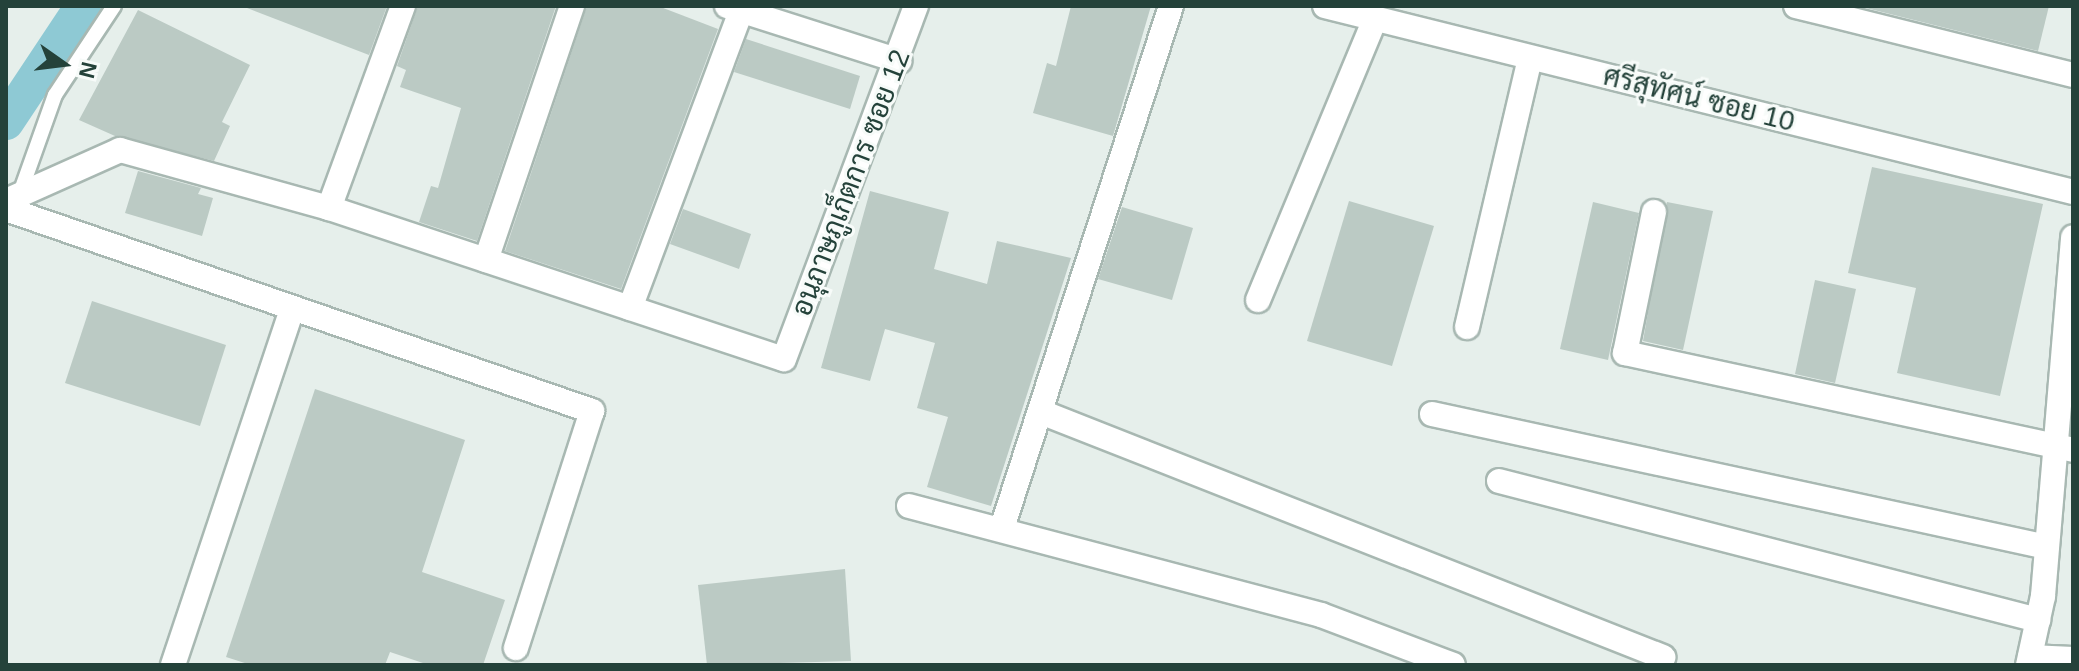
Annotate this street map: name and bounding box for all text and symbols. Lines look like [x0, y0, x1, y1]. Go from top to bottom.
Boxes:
north arrow [24, 24, 104, 104]
street label: อนุภาษภูเก็ตการ ซอย 12 [785, 45, 917, 321]
text: N [74, 59, 102, 81]
street label: ศรีสุทัศน์ ซอย 10 [1600, 59, 1798, 139]

